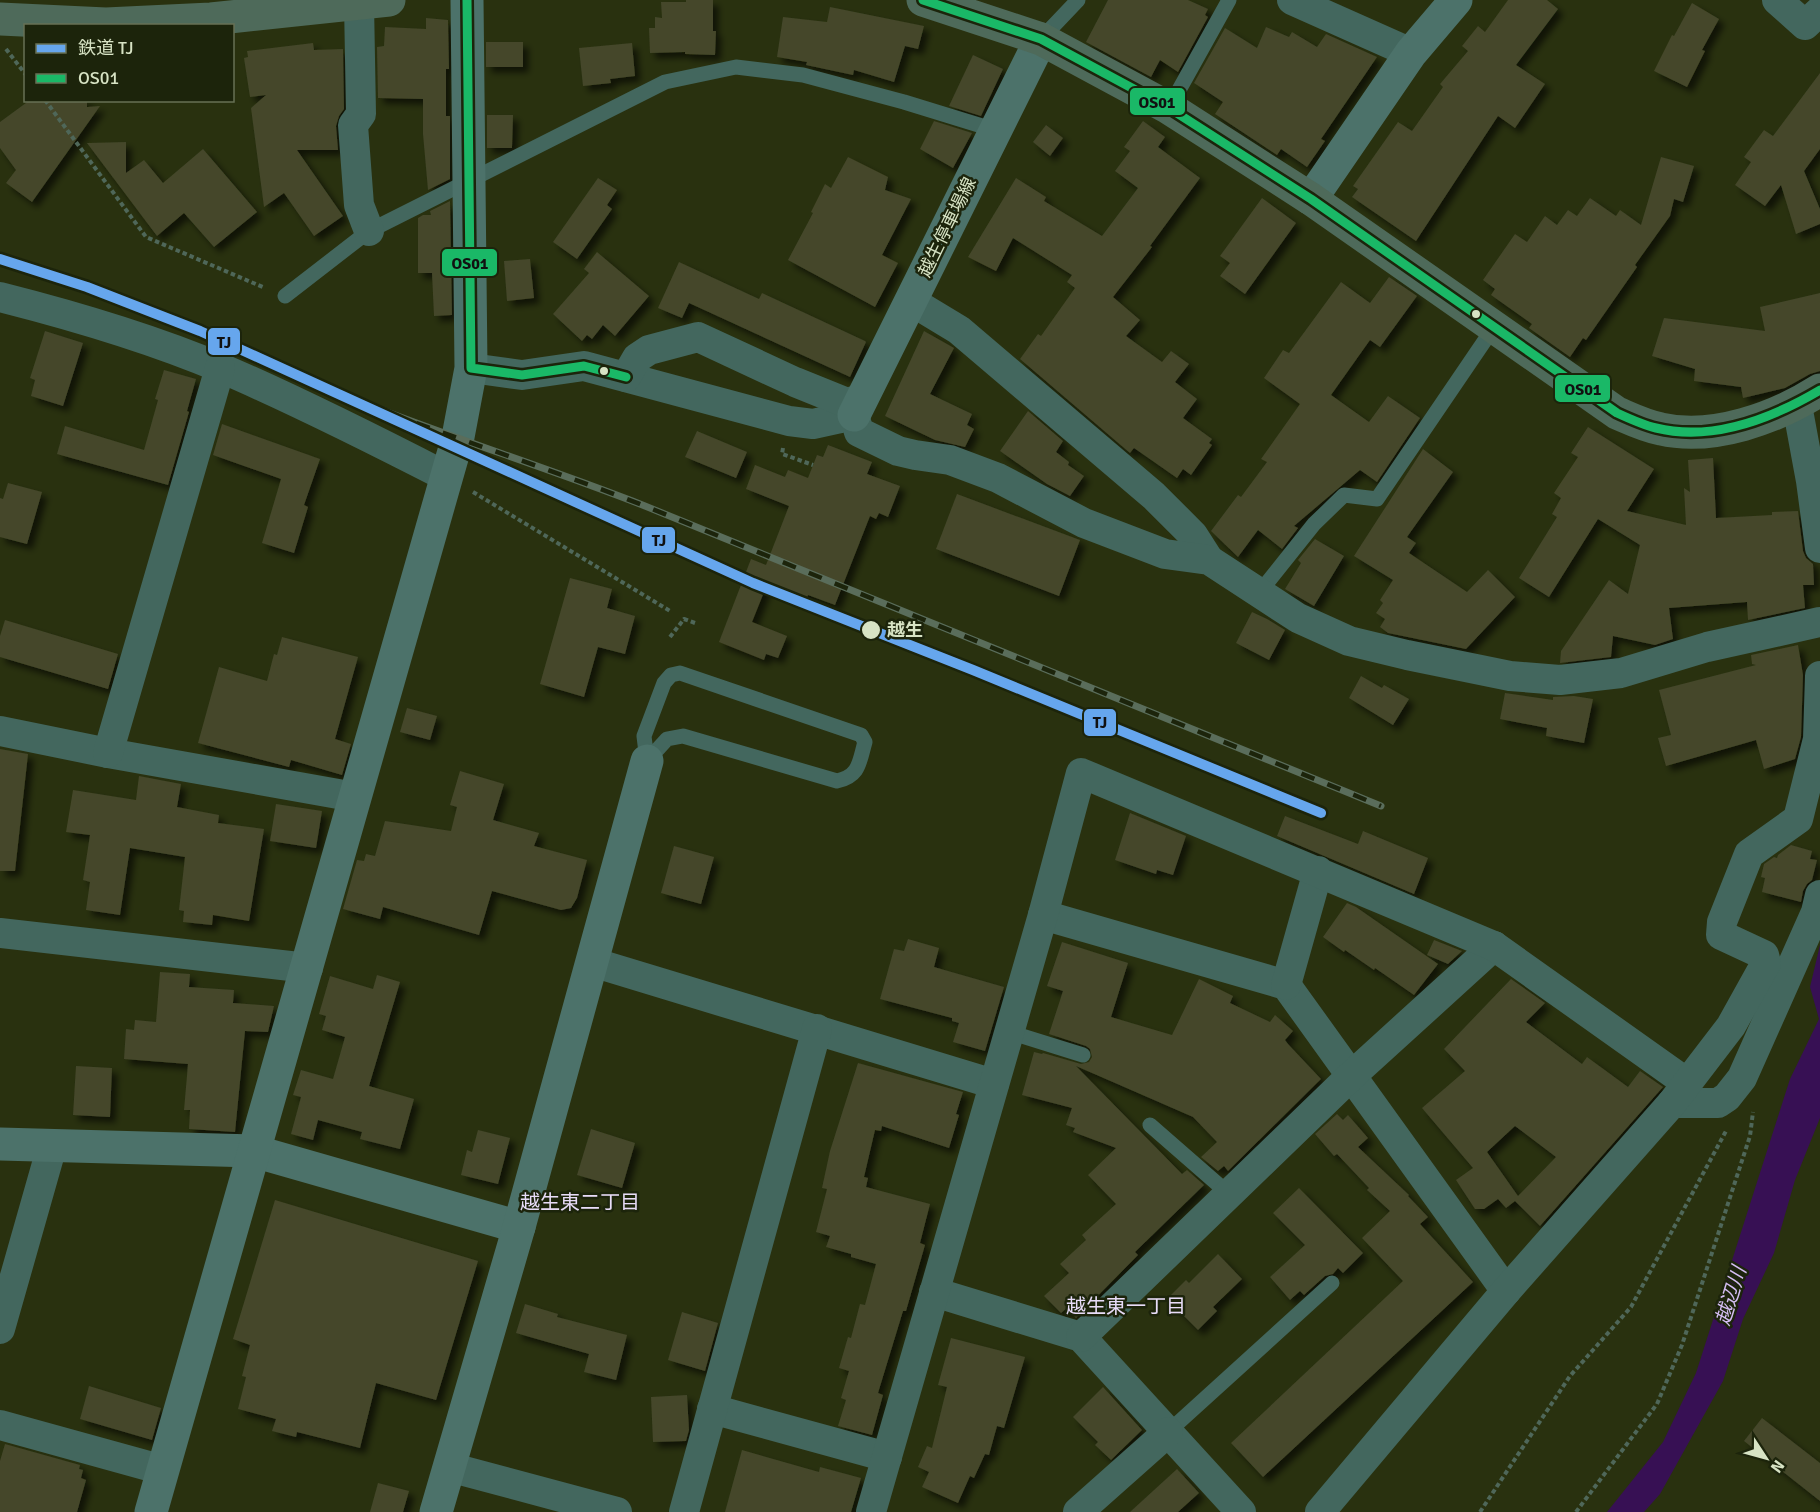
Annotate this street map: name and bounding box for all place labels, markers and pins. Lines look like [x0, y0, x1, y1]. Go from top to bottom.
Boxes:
unlabelled marker [1470, 308, 1482, 320]
unlabelled marker [598, 365, 610, 377]
marker: 越生 [860, 619, 882, 641]
place label: 越生 [887, 619, 923, 641]

